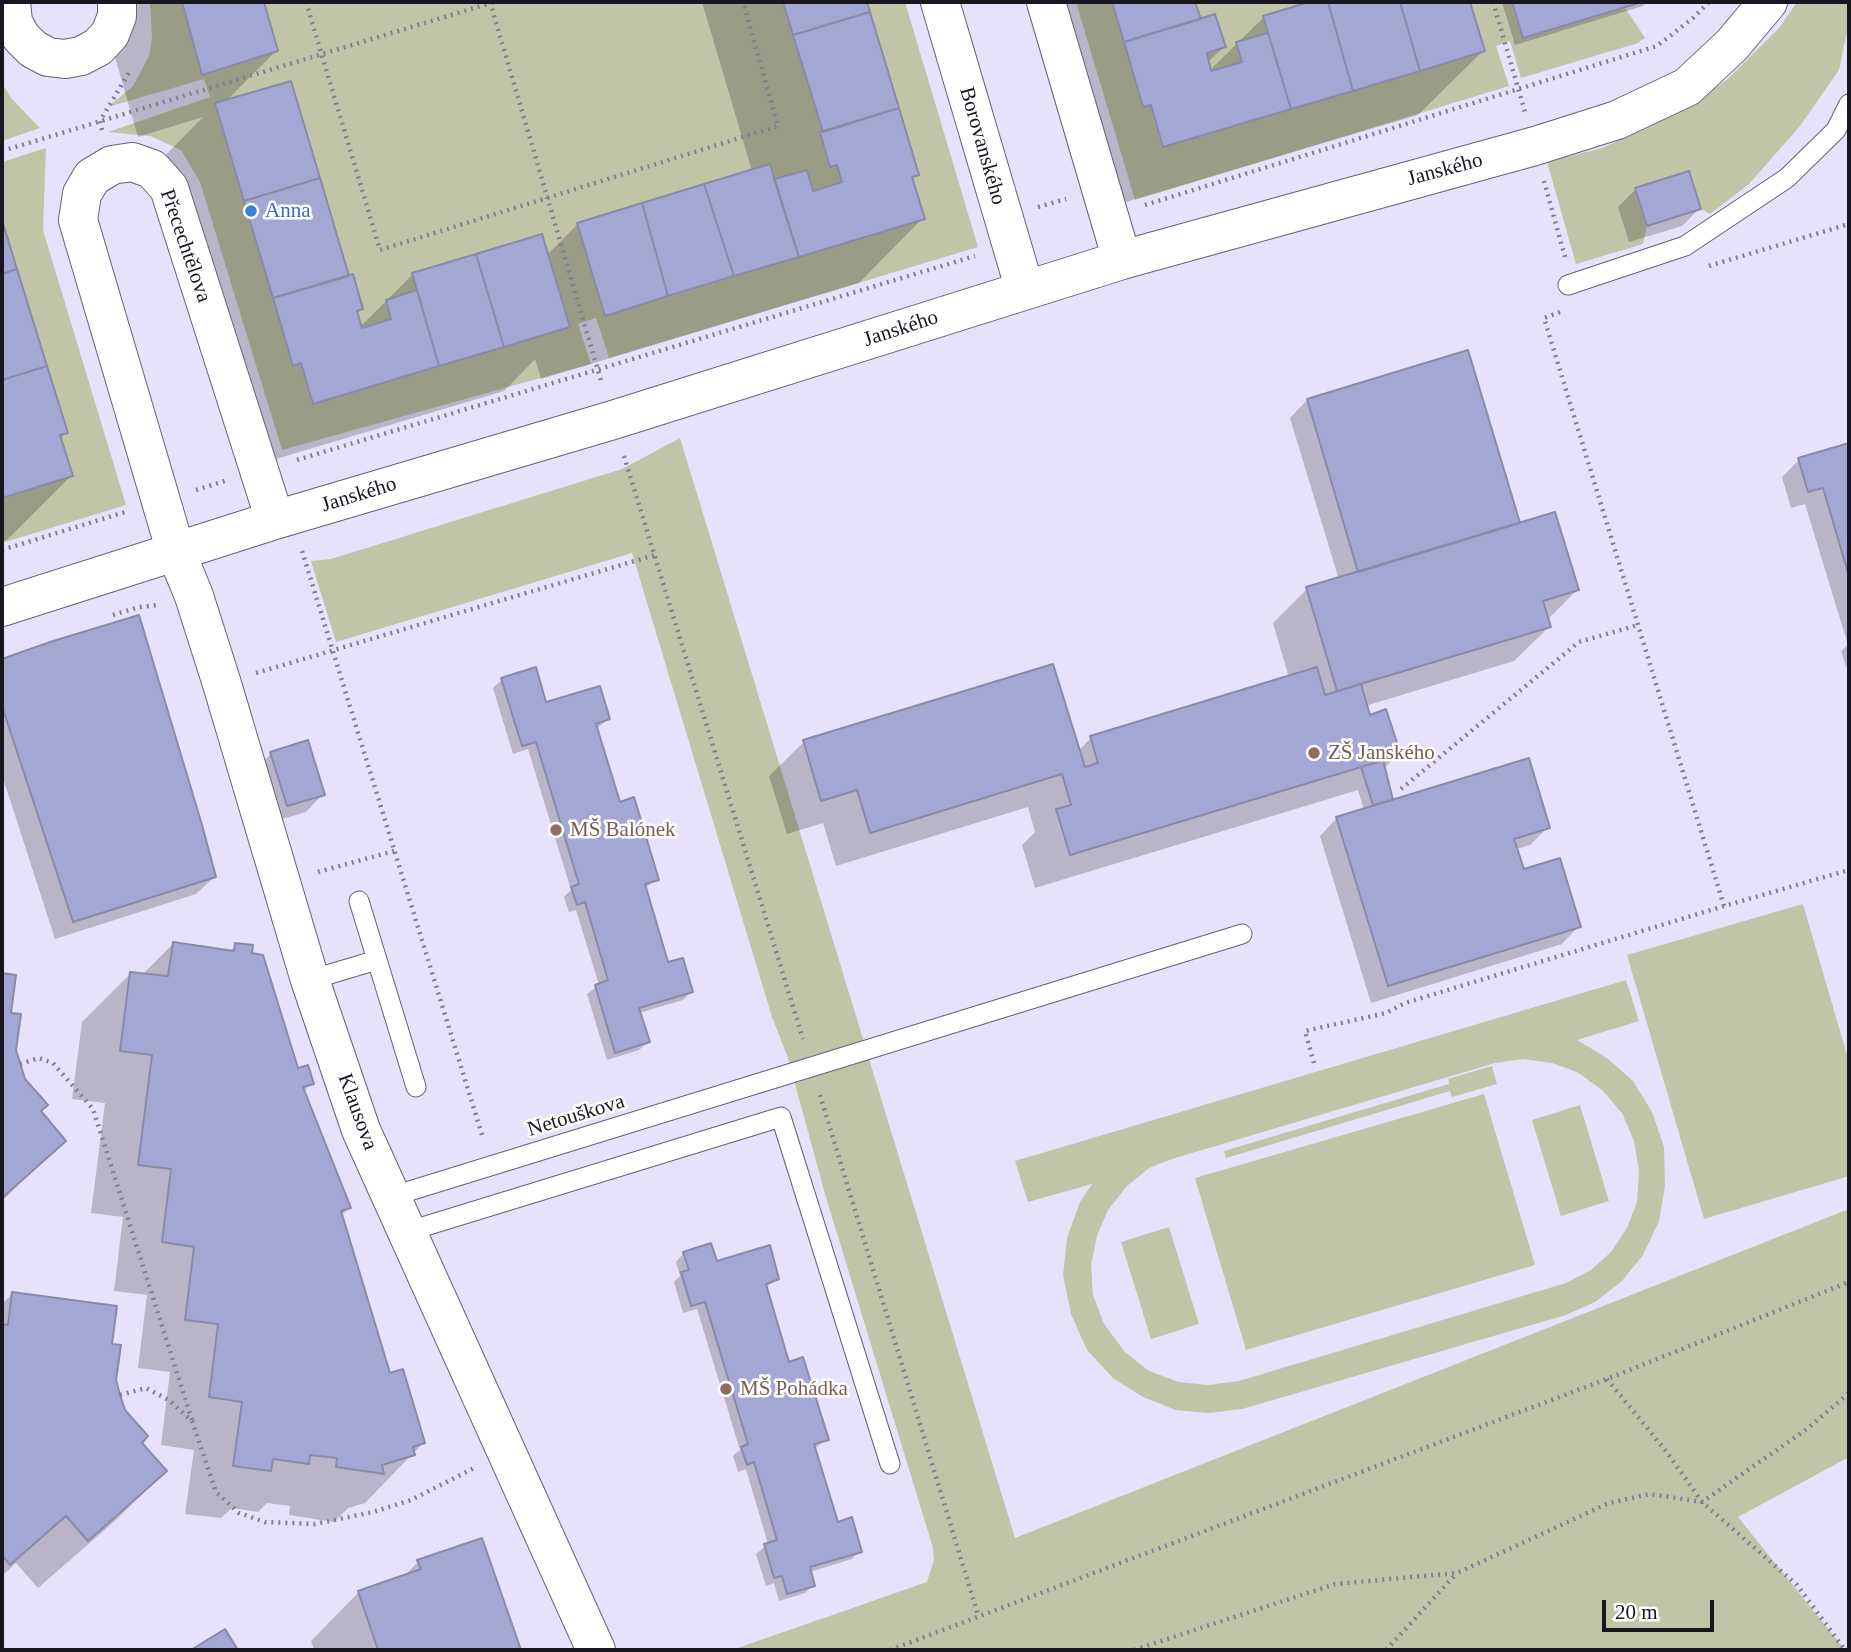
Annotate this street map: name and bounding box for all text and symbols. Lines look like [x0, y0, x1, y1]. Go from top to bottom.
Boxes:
street label: Borovanského [953, 84, 1011, 208]
street label: Janského [1405, 148, 1485, 192]
street label: Přecechtělova [154, 186, 216, 306]
place label: Anna [265, 198, 310, 224]
marker: Anna [243, 203, 259, 219]
street label: Janského [860, 305, 942, 353]
street label: Janského [319, 472, 399, 518]
place label: ZŠ Janského [1328, 740, 1435, 766]
marker: ZŠ Janského [1306, 745, 1322, 761]
place label: MŠ Balónek [570, 817, 676, 843]
marker: MŠ Balónek [548, 822, 564, 838]
street label: Klausova [332, 1070, 382, 1154]
street label: Netouškova [524, 1089, 628, 1143]
place label: MŠ Pohádka [740, 1376, 848, 1402]
marker: MŠ Pohádka [718, 1381, 734, 1397]
scale bar [1606, 1586, 1718, 1630]
text: 20 m [1615, 1600, 1658, 1624]

